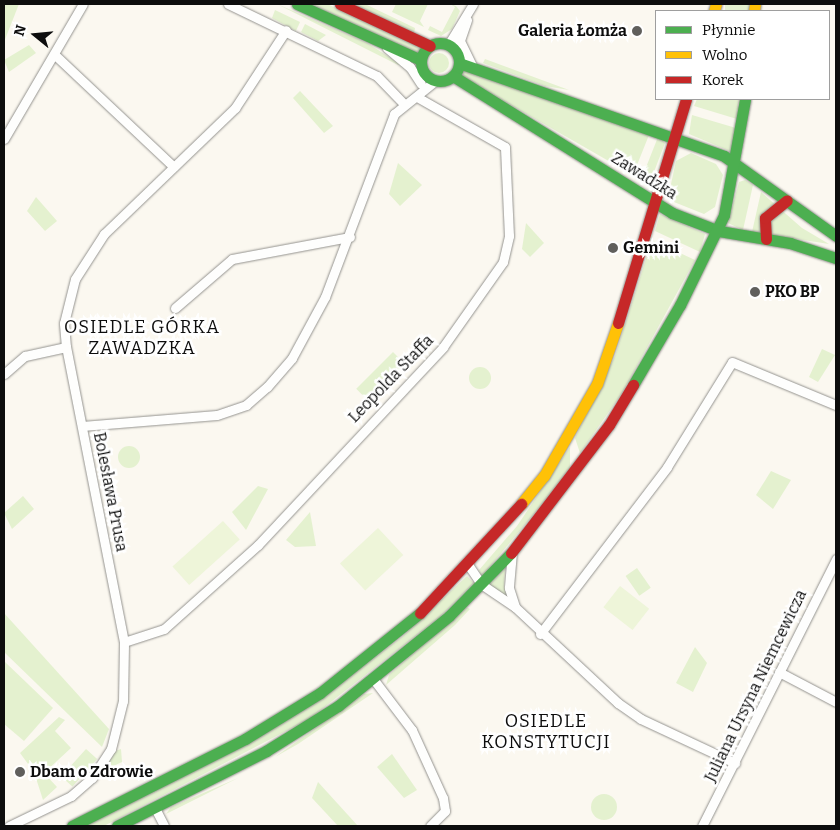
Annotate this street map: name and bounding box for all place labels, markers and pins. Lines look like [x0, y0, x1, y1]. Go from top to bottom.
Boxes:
place label: Galeria Łomża [518, 21, 627, 41]
marker: Galeria Łomża [631, 25, 643, 37]
place label: Gemini [623, 238, 679, 258]
marker: Gemini [607, 242, 619, 254]
place label: PKO BP [765, 282, 820, 302]
marker: PKO BP [749, 286, 761, 298]
place label: Dbam o Zdrowie [30, 762, 153, 782]
marker: Dbam o Zdrowie [14, 766, 26, 778]

